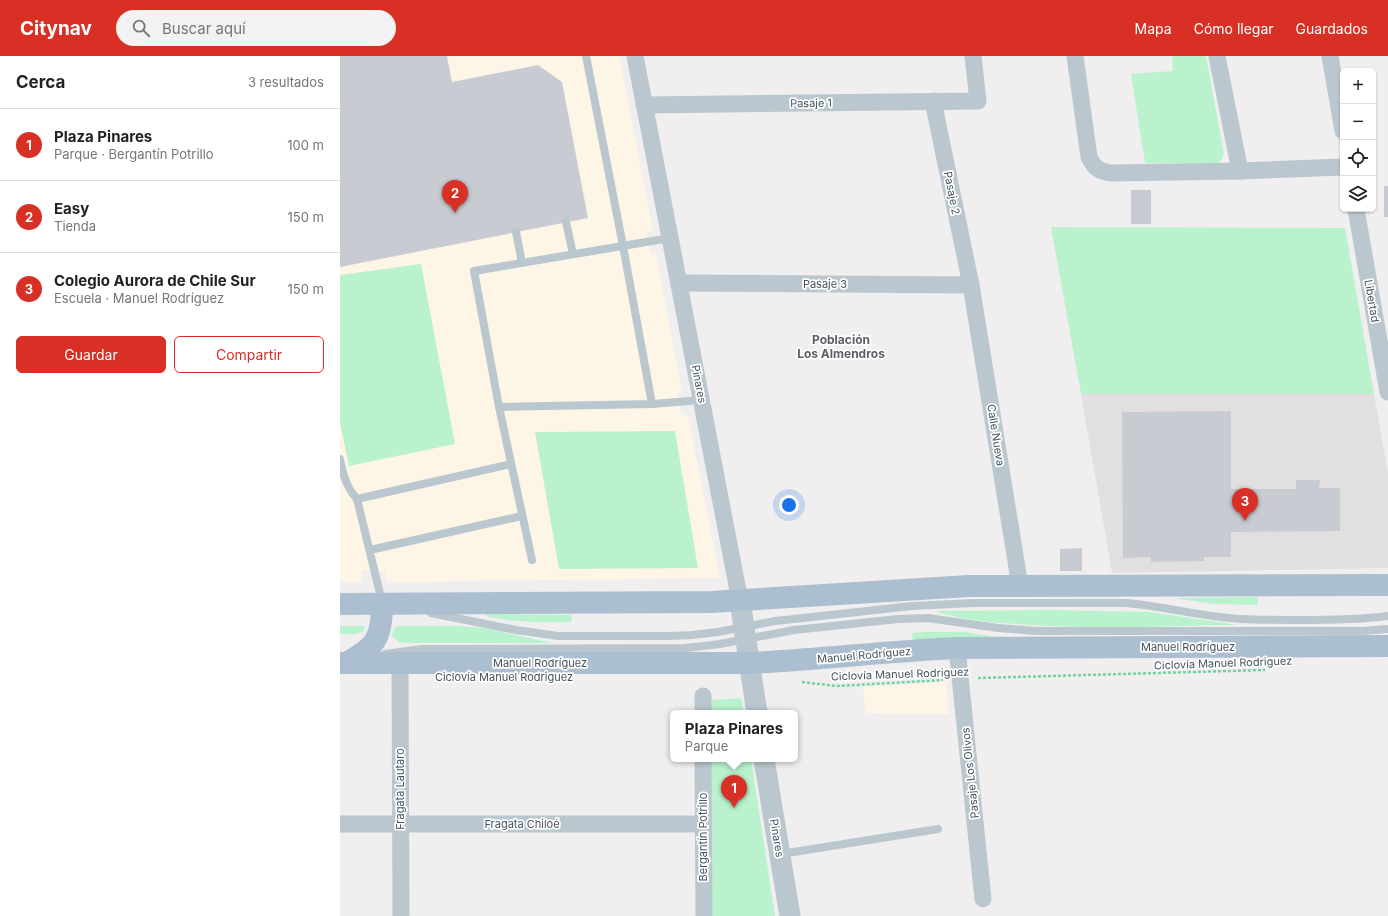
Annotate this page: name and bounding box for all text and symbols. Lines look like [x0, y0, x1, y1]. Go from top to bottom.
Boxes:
search box [116, 10, 396, 46]
text: Citynav [20, 17, 92, 40]
icon: search [130, 17, 152, 39]
text: Buscar aquí [162, 19, 246, 38]
text: Mapa [1135, 20, 1172, 37]
text: Cómo llegar [1194, 20, 1274, 37]
text: Guardados [1296, 20, 1368, 37]
map controls [1340, 68, 1376, 212]
button: + [1340, 68, 1376, 104]
text: Cerca [16, 72, 65, 92]
text: 3 resultados [248, 74, 324, 90]
street label: Pasaje 1 [790, 96, 832, 110]
button: − [1340, 104, 1376, 140]
text: Plaza Pinares [54, 127, 152, 146]
text: 1 [26, 137, 32, 153]
text: 100 m [287, 137, 324, 153]
button: locate [1340, 140, 1376, 176]
text: Parque · Bergantín Potrillo [54, 146, 214, 162]
street label: Pasaje 2 [941, 170, 963, 216]
button: layers [1340, 176, 1376, 212]
pin: 2 [442, 180, 468, 213]
text: Easy [54, 199, 89, 218]
text: 2 [25, 209, 33, 225]
text: 150 m [288, 209, 324, 225]
text: Tienda [54, 218, 96, 234]
text: Colegio Aurora de Chile Sur [54, 271, 256, 290]
street label: Pasaje 3 [803, 277, 847, 291]
street label: Libertad [1361, 279, 1383, 323]
text: 3 [25, 281, 33, 297]
text: 150 m [288, 281, 324, 297]
text: Escuela · Manuel Rodríguez [54, 290, 224, 306]
district label: Población Los Almendros [797, 332, 885, 361]
button: Guardar [16, 336, 166, 373]
button: Compartir [174, 336, 324, 373]
street label: Pinares [688, 364, 710, 404]
street label: Calle Nueva [984, 403, 1008, 467]
pin: 3 [1232, 488, 1258, 521]
your location [779, 495, 799, 515]
street label: Manuel Rodríguez [1141, 640, 1235, 654]
street label: Manuel Rodríguez [817, 644, 911, 666]
street label: Ciclovía Manuel Rodriguez [1154, 654, 1292, 672]
street label: Manuel Rodríguez [493, 656, 587, 670]
street label: Ciclovía Manuel Rodriguez [831, 665, 969, 683]
street label: Ciclovía Manuel Rodriguez [435, 670, 573, 684]
popup [670, 710, 798, 762]
text: Plaza Pinares [685, 719, 783, 738]
street label: Pasaje Los Olivos [958, 727, 982, 819]
text: Parque [685, 738, 728, 754]
street label: Fragata Lautaro [393, 748, 407, 830]
pin: 1 [721, 775, 747, 808]
street label: Bergantín Potrillo [696, 792, 710, 881]
street label: Fragata Chiloé [484, 817, 560, 831]
street label: Pinares [767, 818, 787, 858]

